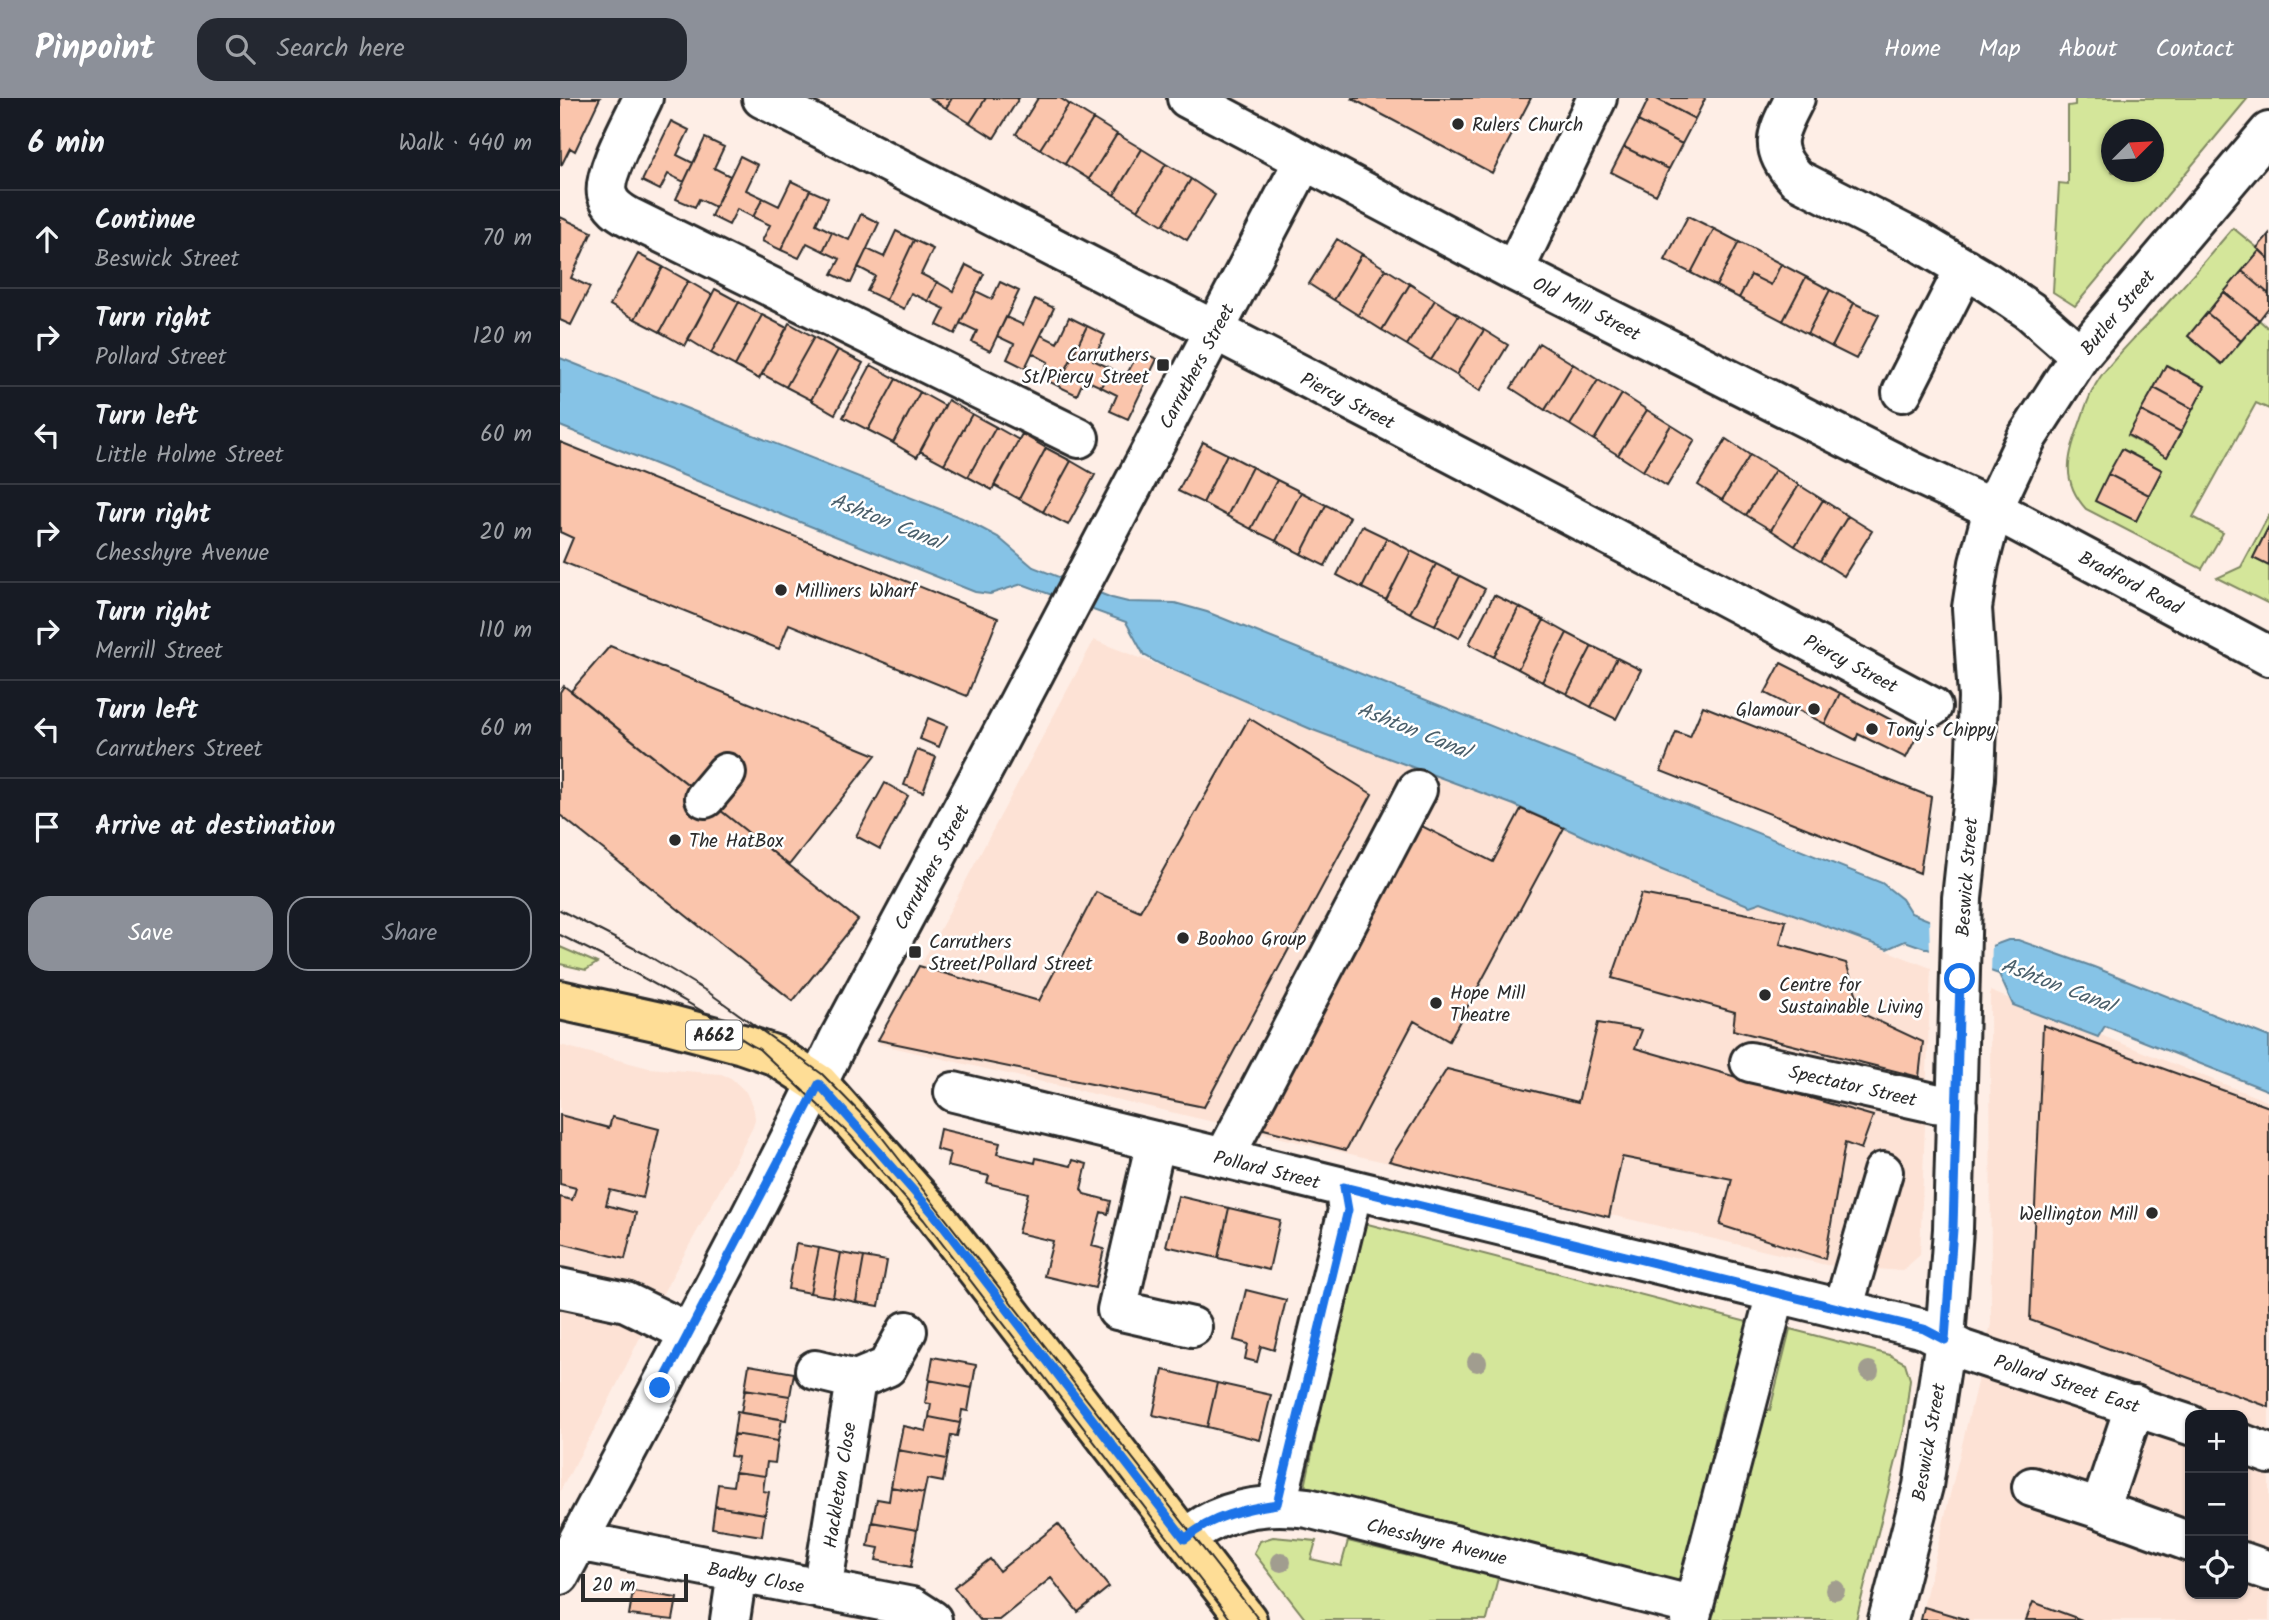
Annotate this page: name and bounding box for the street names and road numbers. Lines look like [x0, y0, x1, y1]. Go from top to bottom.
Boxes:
street label: Butler Street [2074, 263, 2164, 363]
street label: Old Mill Street [1527, 270, 1646, 350]
street label: Carruthers Street [1152, 298, 1244, 435]
street label: Piercy Street [1294, 365, 1400, 439]
street label: Bradford Road [2073, 544, 2188, 624]
street label: Piercy Street [1798, 627, 1903, 702]
street label: Carruthers Street [887, 799, 979, 936]
street label: Beswick Street [1949, 816, 1987, 938]
road number: A662 [686, 1020, 742, 1050]
street label: Spectator Street [1786, 1058, 1920, 1116]
street label: Pollard Street [1210, 1143, 1324, 1199]
street label: Pollard Street East [1990, 1347, 2144, 1423]
street label: Beswick Street [1905, 1380, 1955, 1504]
street label: Hackleton Close [816, 1420, 866, 1550]
street label: Chesshyre Avenue [1363, 1511, 1510, 1575]
street label: Badby Close [705, 1555, 807, 1603]

